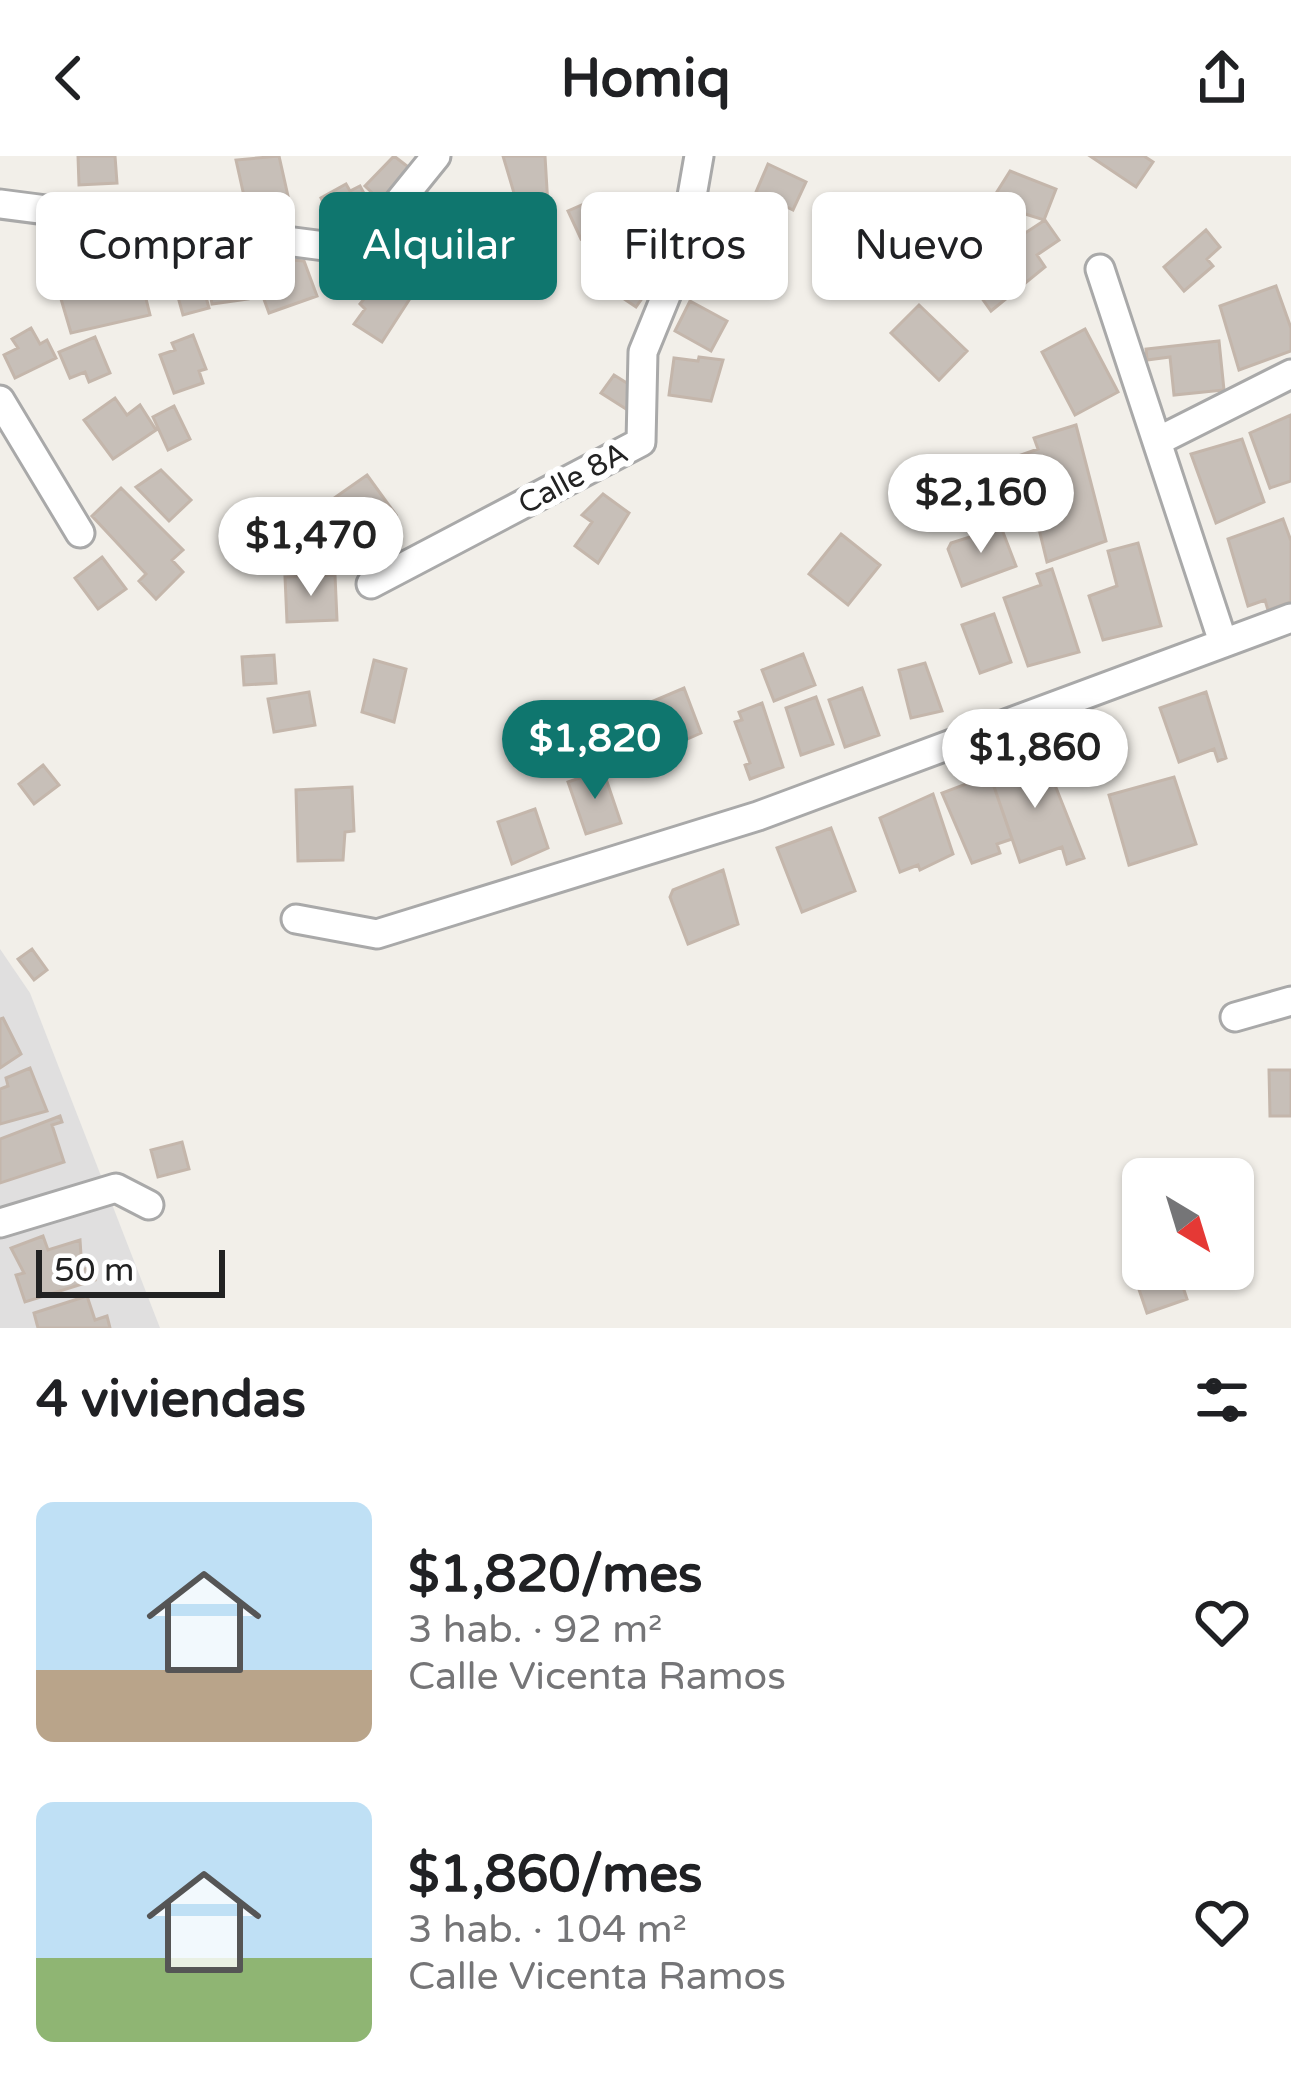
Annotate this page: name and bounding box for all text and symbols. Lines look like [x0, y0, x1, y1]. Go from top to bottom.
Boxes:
icon: back [36, 45, 102, 111]
icon: share [1189, 45, 1255, 111]
text: Homiq [561, 46, 730, 111]
chip: Comprar [36, 192, 295, 300]
chip: Alquilar [319, 192, 557, 300]
chip: Filtros [581, 192, 788, 300]
chip: Nuevo [812, 192, 1026, 300]
street label: Calle 8A [512, 434, 634, 523]
pin: $2,160 [883, 454, 1079, 556]
text: $2,160 [915, 469, 1047, 516]
pin: $1,470 [213, 497, 409, 599]
text: $1,470 [245, 512, 377, 559]
pin: $1,820 [497, 700, 693, 802]
pin: $1,860 [937, 709, 1133, 811]
text: $1,820 [529, 715, 661, 762]
text: $1,860 [969, 724, 1101, 771]
north arrow [1122, 1158, 1254, 1290]
map controls [1122, 1158, 1254, 1290]
scale bar [36, 1244, 225, 1297]
text: 50 m [54, 1251, 134, 1290]
icon: filters [1189, 1367, 1255, 1433]
text: 4 viviendas [36, 1369, 306, 1431]
text: $1,820/mes [408, 1544, 703, 1606]
icon: home [132, 1550, 276, 1694]
icon: heart [1189, 1589, 1255, 1655]
text: 3 hab. · 92 m² [408, 1606, 662, 1653]
text: Calle Vicenta Ramos [408, 1653, 786, 1700]
text: $1,860/mes [408, 1844, 703, 1906]
icon: home [132, 1850, 276, 1994]
icon: heart [1189, 1889, 1255, 1955]
text: 3 hab. · 104 m² [408, 1906, 687, 1953]
text: Calle Vicenta Ramos [408, 1953, 786, 2000]

